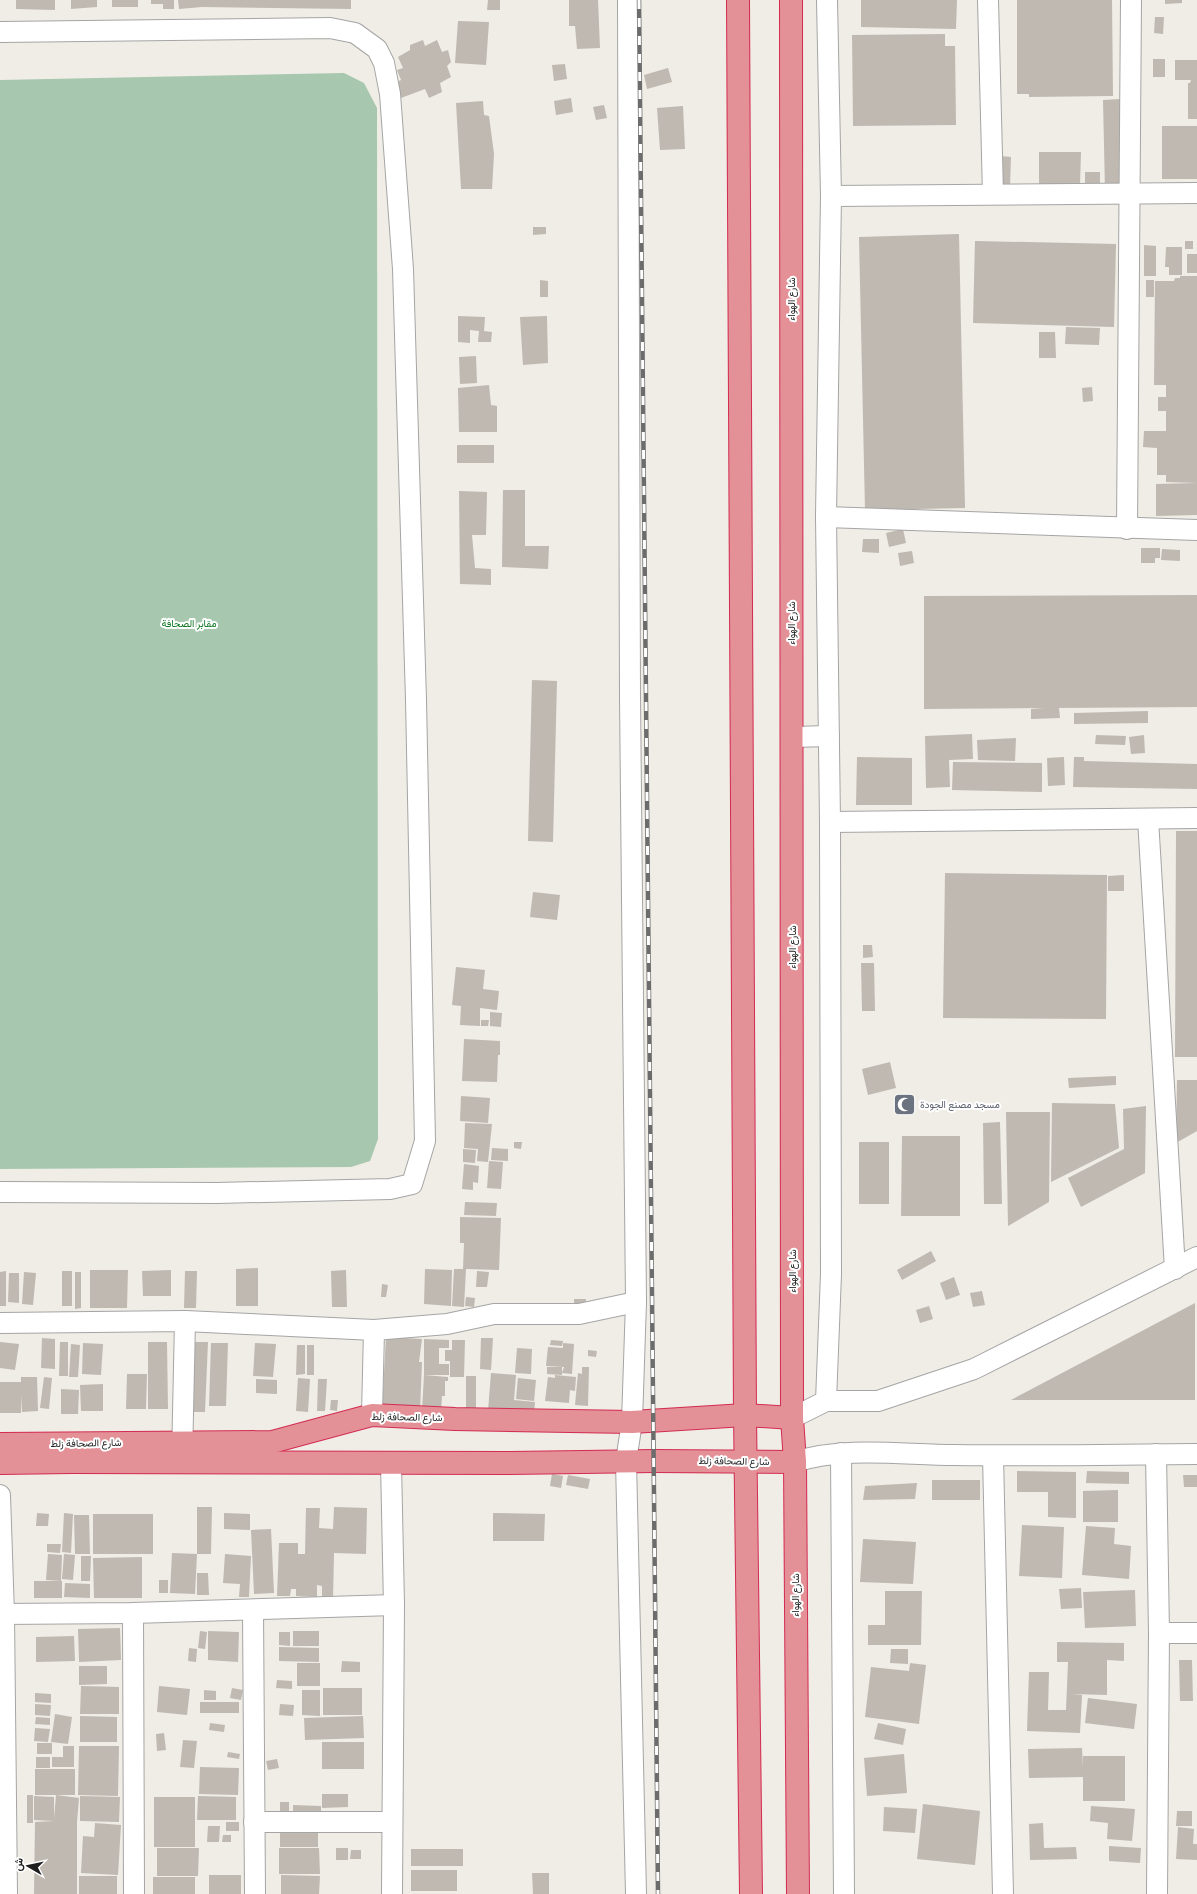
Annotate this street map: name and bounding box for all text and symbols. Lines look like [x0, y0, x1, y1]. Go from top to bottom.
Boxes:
street label: شارع الهواء [786, 277, 799, 321]
street label: شارع الهواء [786, 601, 799, 645]
park label: مقابر الصحافة [161, 618, 217, 631]
street label: شارع الهواء [787, 925, 800, 969]
mosque icon: مسجد مصنع الجودة [892, 1092, 918, 1118]
place label: مسجد مصنع الجودة [920, 1099, 1000, 1112]
street label: شارع الهواء [787, 1249, 800, 1293]
street label: شارع الصحافة زلط [371, 1411, 443, 1425]
street label: شارع الصحافة زلط [50, 1437, 122, 1451]
street label: شارع الصحافة زلط [698, 1455, 770, 1469]
street label: شارع الهواء [790, 1573, 803, 1617]
north arrow [8, 1846, 48, 1886]
text: ش [11, 1857, 27, 1872]

